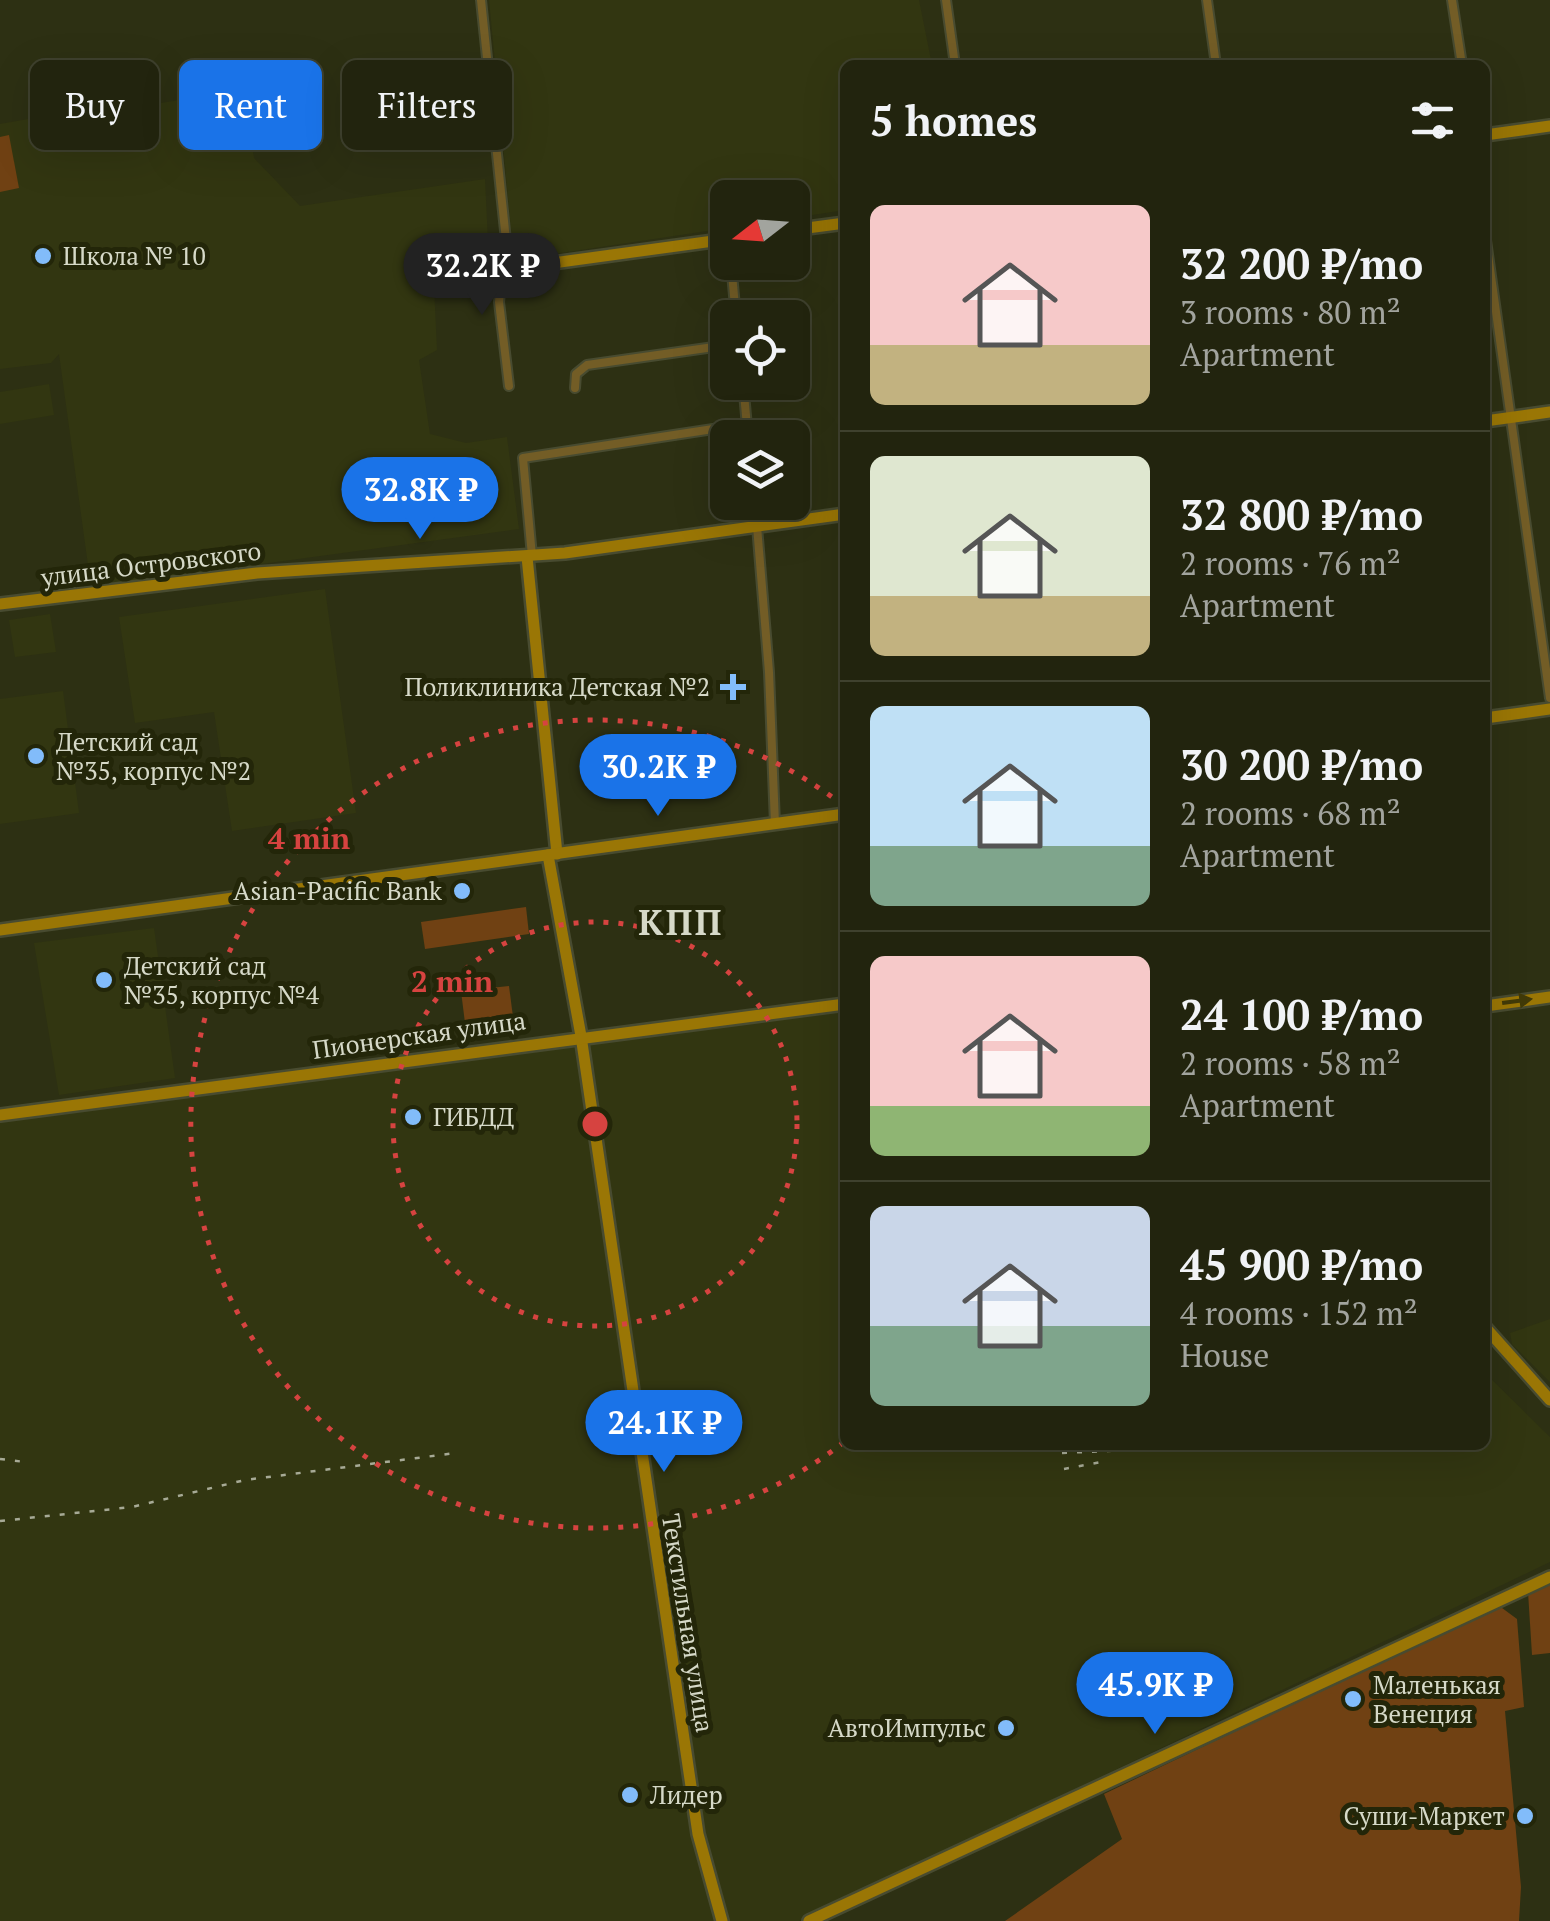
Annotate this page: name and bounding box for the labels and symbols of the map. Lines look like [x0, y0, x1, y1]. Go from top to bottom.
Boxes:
north arrow [710, 180, 810, 280]
pin: 32.2K ₽ [390, 233, 574, 318]
place label: Школа № 10 [63, 239, 206, 272]
marker: Школа № 10 [32, 245, 54, 267]
pin: 32.8K ₽ [328, 457, 512, 542]
street label: улица Островского [38, 534, 263, 594]
place label: Поликлиника Детская №2 [404, 670, 710, 703]
marker: Поликлиника Детская №2 [720, 674, 746, 700]
place label: Детский сад №35, корпус №2 [56, 725, 251, 787]
pin: 30.2K ₽ [566, 734, 750, 819]
marker: Детский сад №35, корпус №2 [25, 745, 47, 767]
text: 4 min [268, 818, 350, 858]
place label: Asian-Pacific Bank [233, 874, 442, 907]
marker: Asian-Pacific Bank [451, 880, 473, 902]
district label: КПП [638, 899, 724, 945]
place label: Детский сад №35, корпус №4 [124, 949, 320, 1011]
text: 2 min [411, 961, 493, 1001]
marker: Детский сад №35, корпус №4 [93, 969, 115, 991]
one-way arrow [1502, 993, 1534, 1009]
street label: Пионерская улица [310, 1003, 528, 1066]
place label: ГИБДД [433, 1100, 514, 1133]
marker: ГИБДД [402, 1106, 424, 1128]
centre of rings [577, 1106, 613, 1142]
pin: 24.1K ₽ [572, 1390, 756, 1475]
street label: Текстильная улица [655, 1511, 722, 1735]
pin: 45.9K ₽ [1063, 1652, 1247, 1737]
place label: Маленькая Венеция [1373, 1668, 1501, 1730]
marker: Маленькая Венеция [1342, 1688, 1364, 1710]
place label: АвтоИмпульс [828, 1711, 986, 1744]
marker: АвтоИмпульс [995, 1717, 1017, 1739]
place label: Лидер [649, 1778, 723, 1811]
marker: Лидер [619, 1784, 641, 1806]
place label: Суши-Маркет [1344, 1799, 1505, 1832]
marker: Суши-Маркет [1514, 1805, 1536, 1827]

